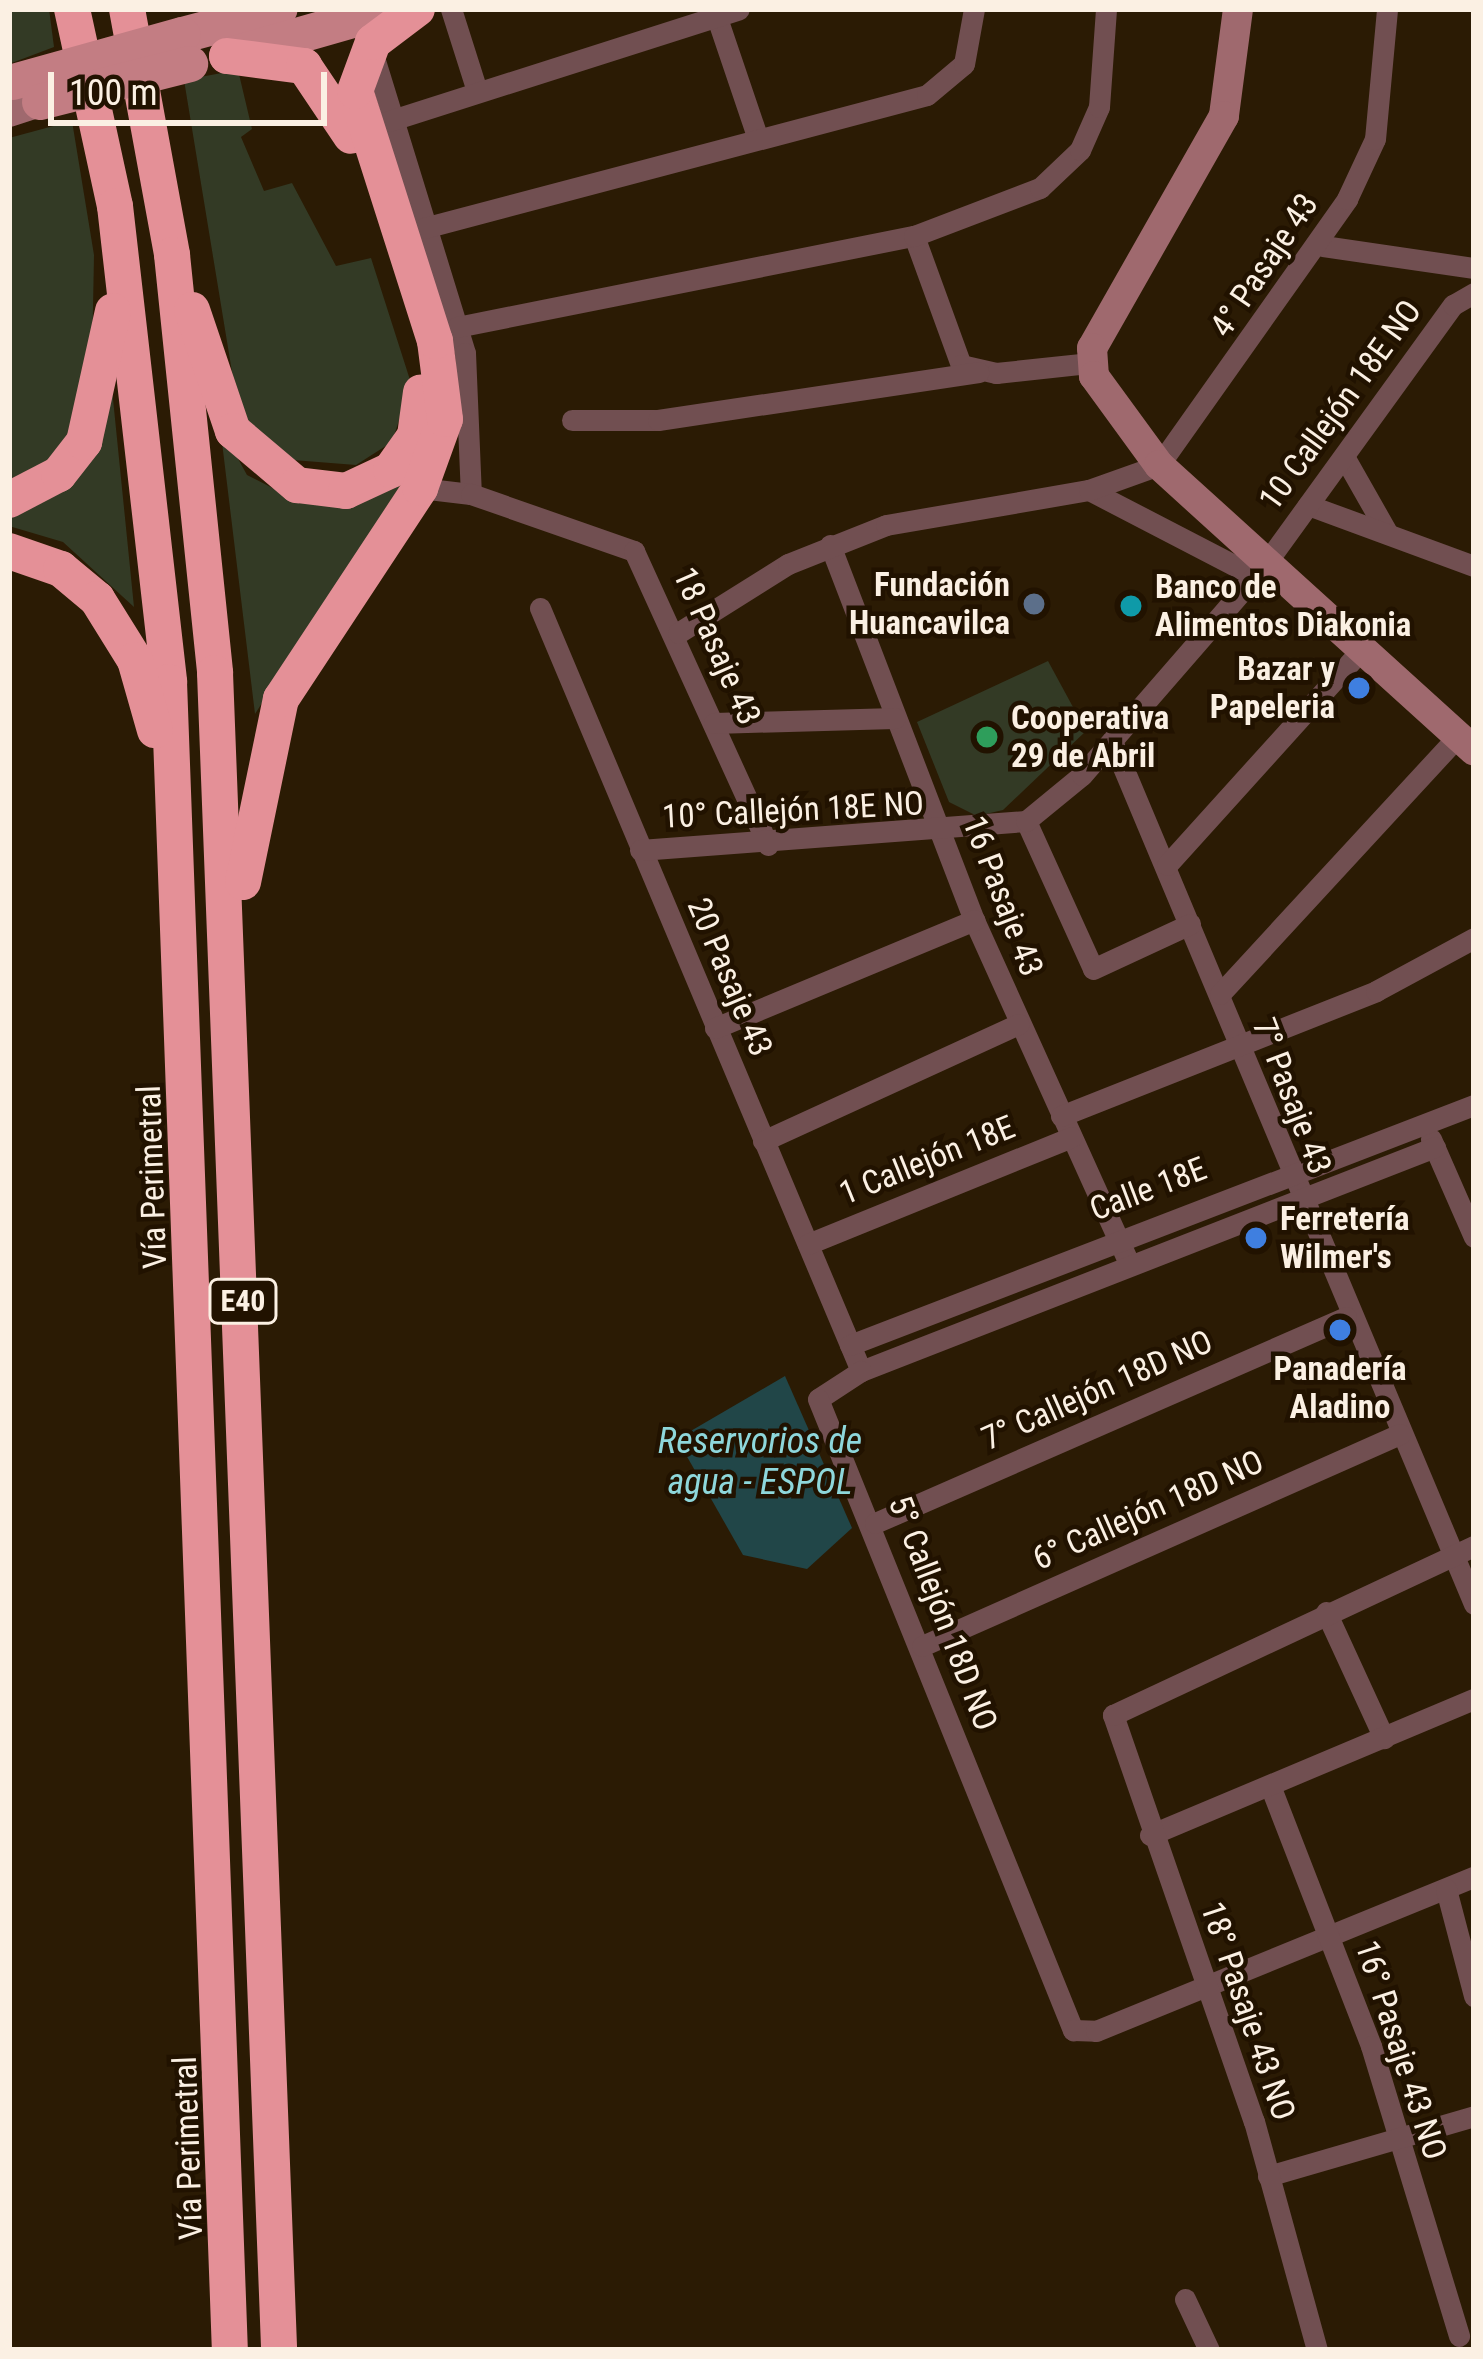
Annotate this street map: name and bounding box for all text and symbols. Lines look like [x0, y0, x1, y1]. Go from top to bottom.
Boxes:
scale bar [54, 48, 333, 122]
text: 100 m [69, 72, 158, 114]
street label: 4° Pasaje 43 [1202, 186, 1326, 344]
street label: 10 Callejón 18E NO [1251, 292, 1429, 518]
street label: 18 Pasaje 43 [665, 561, 769, 731]
place label: Fundación Huancavilca [849, 565, 1010, 643]
place label: Banco de Alimentos Diakonia [1155, 567, 1411, 645]
marker: Fundación Huancavilca [1021, 591, 1047, 617]
marker: Banco de Alimentos Diakonia [1118, 593, 1144, 619]
place label: Bazar y Papeleria [1210, 649, 1335, 727]
marker: Bazar y Papeleria [1346, 675, 1372, 701]
place label: Cooperativa 29 de Abril [1011, 698, 1169, 776]
marker: Cooperativa 29 de Abril [974, 724, 1000, 750]
street label: 10° Callejón 18E NO [661, 783, 925, 837]
street label: 16 Pasaje 43 [954, 811, 1052, 981]
street label: 20 Pasaje 43 [679, 892, 781, 1062]
street label: 7° Pasaje 43 [1244, 1012, 1340, 1180]
street label: Vía Perimetral [129, 1085, 175, 1269]
street label: 1 Callejón 18E [834, 1107, 1020, 1213]
street label: Calle 18E [1084, 1149, 1212, 1229]
place label: Ferretería Wilmer's [1280, 1199, 1410, 1277]
marker: Ferretería Wilmer's [1243, 1225, 1269, 1251]
road number: E40 [207, 1277, 279, 1325]
marker: Panadería Aladino [1327, 1317, 1353, 1343]
street label: 7° Callejón 18D NO [976, 1321, 1218, 1459]
place label: Panadería Aladino [1273, 1349, 1407, 1427]
water label: Reservorios de agua - ESPOL [658, 1419, 862, 1504]
street label: 6° Callejón 18D NO [1027, 1441, 1269, 1579]
street label: 5° Callejón 18D NO [880, 1490, 1006, 1736]
street label: 18° Pasaje 43 NO [1192, 1897, 1304, 2125]
street label: 16° Pasaje 43 NO [1347, 1935, 1455, 2165]
street label: Vía Perimetral [165, 2056, 211, 2240]

